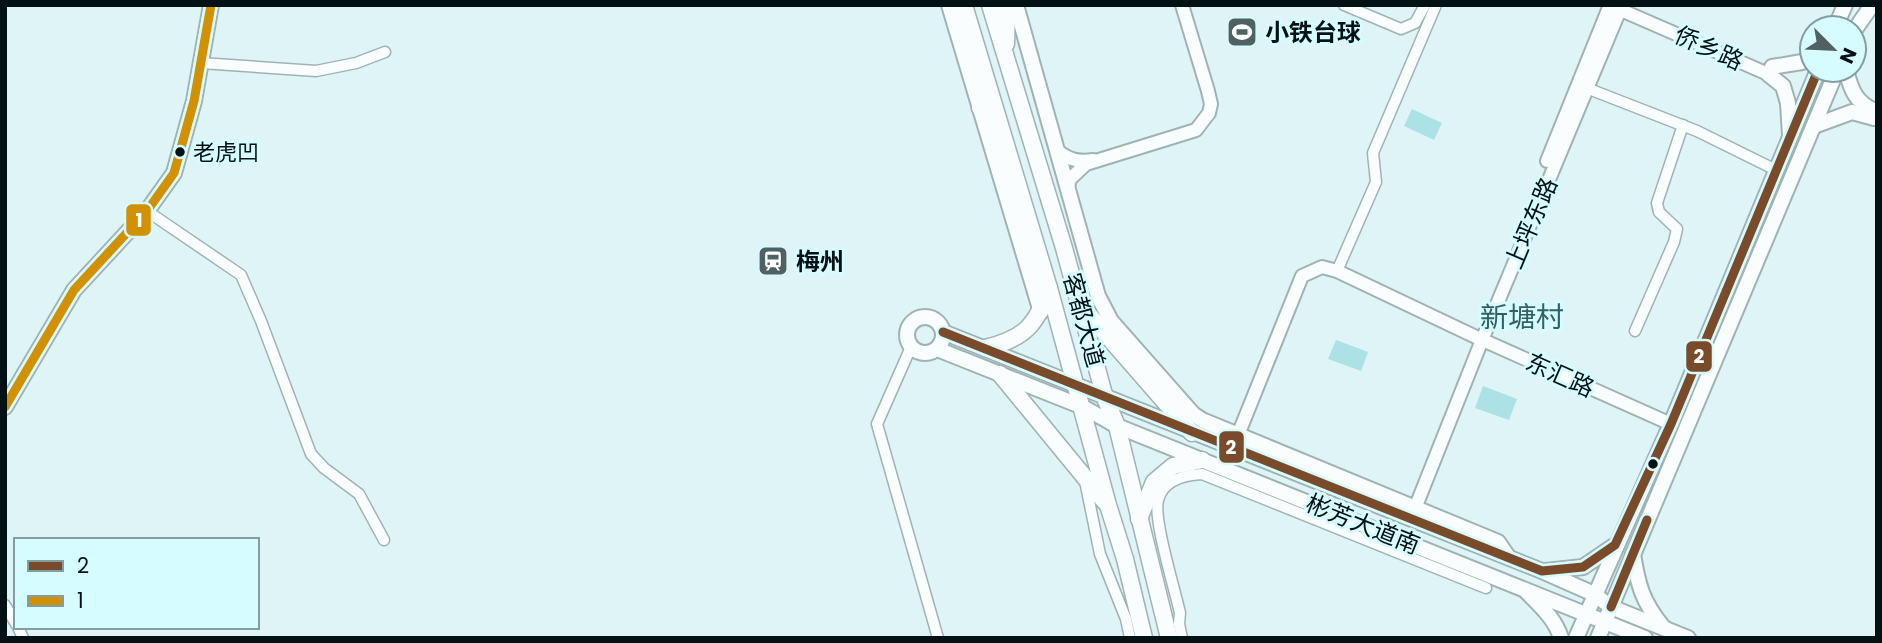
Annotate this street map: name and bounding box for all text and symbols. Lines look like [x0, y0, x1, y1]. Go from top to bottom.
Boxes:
north arrow [1798, 14, 1868, 84]
sports icon: 小铁台球 [1225, 15, 1259, 49]
place label: 小铁台球 [1265, 16, 1361, 49]
street label: 侨乡路 [1669, 18, 1749, 78]
text: N [1833, 44, 1863, 68]
place label: 老虎凹 [193, 137, 259, 168]
marker: 老虎凹 [173, 145, 187, 159]
street label: 上坪东路 [1497, 172, 1565, 274]
line badge: 1 [125, 203, 152, 237]
text: 1 [135, 207, 143, 234]
station icon: 梅州 [756, 244, 790, 278]
place label: 梅州 [796, 245, 844, 278]
street label: 客都大道 [1056, 269, 1112, 371]
district label: 新塘村 [1480, 298, 1564, 337]
line badge: 2 [1685, 340, 1713, 373]
text: 2 [1694, 343, 1705, 370]
street label: 东汇路 [1520, 345, 1600, 405]
line badge: 2 [1218, 430, 1245, 464]
text: 2 [1226, 434, 1237, 461]
unlabelled marker [1646, 457, 1660, 471]
street label: 彬芳大道南 [1301, 486, 1425, 562]
legend [14, 538, 259, 629]
text: 2 [77, 551, 89, 580]
text: 1 [77, 586, 84, 615]

